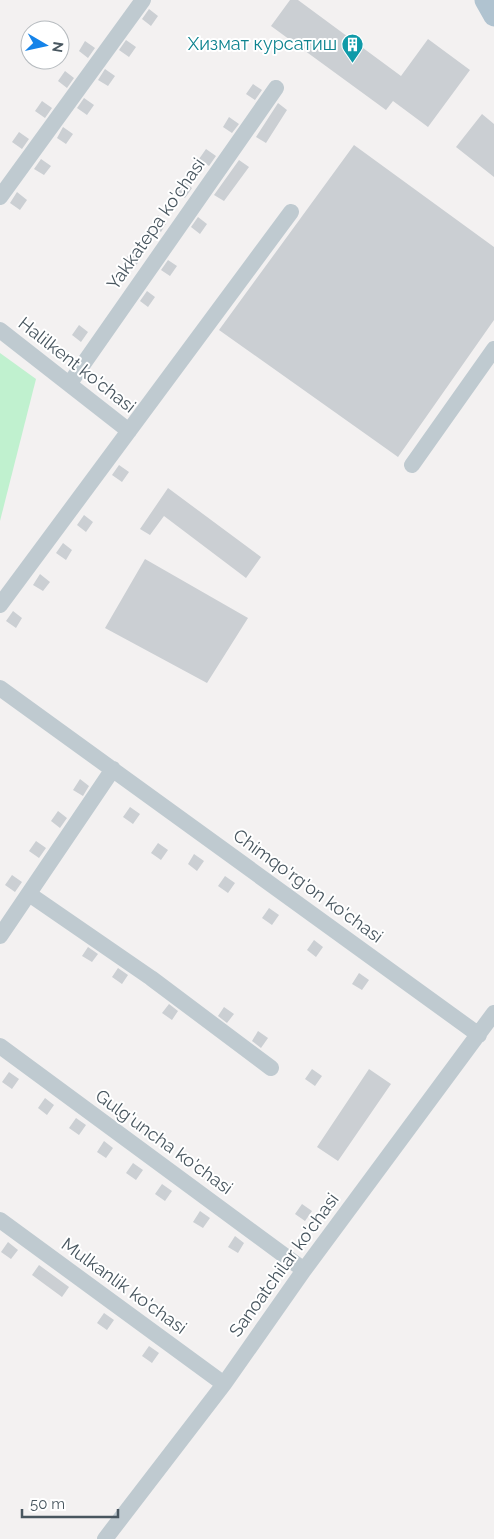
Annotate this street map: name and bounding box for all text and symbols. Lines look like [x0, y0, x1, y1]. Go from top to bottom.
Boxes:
north arrow [20, 20, 70, 70]
building icon: Хизмат курсатиш [341, 32, 365, 63]
place label: Хизмат курсатиш [188, 33, 337, 54]
text: N [49, 41, 67, 54]
street label: Yakkatepa ko'chasi [102, 154, 209, 294]
street label: Halilkent ko'chasi [15, 312, 140, 417]
street label: Chimqo'rg'on ko'chasi [230, 824, 387, 947]
street label: Gulg'uncha ko'chasi [92, 1085, 237, 1198]
street label: Sanoatchilar ko'chasi [224, 1189, 343, 1341]
street label: Mulkanlik ko'chasi [58, 1233, 191, 1338]
scale bar [22, 1486, 119, 1518]
text: 50 m [30, 1495, 65, 1513]

